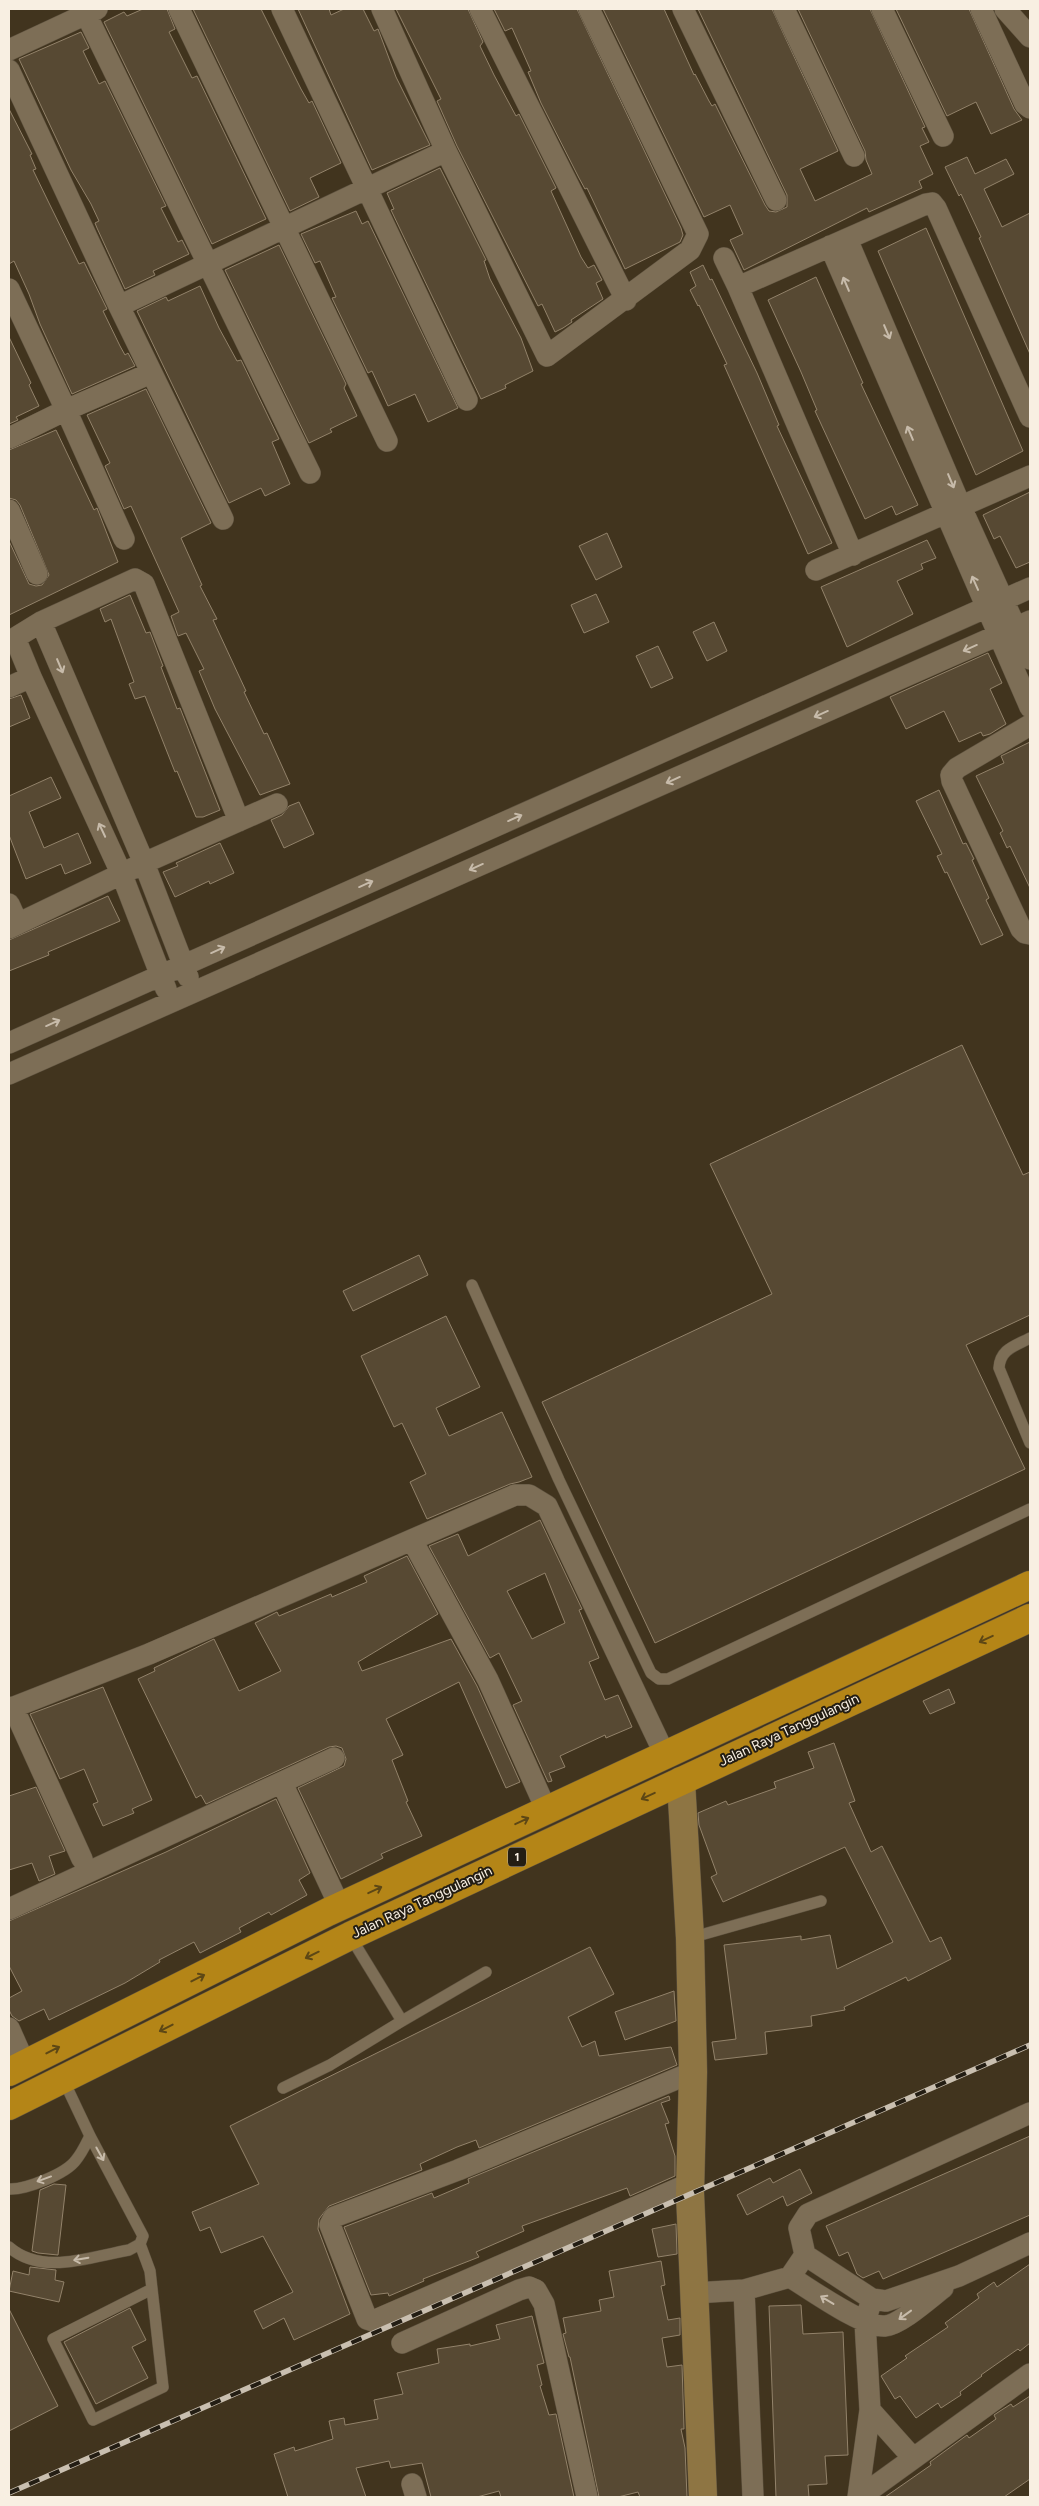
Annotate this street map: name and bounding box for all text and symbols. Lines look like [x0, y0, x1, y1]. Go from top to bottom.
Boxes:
one-way arrow [840, 277, 850, 292]
one-way arrow [883, 324, 892, 339]
one-way arrow [905, 426, 914, 442]
one-way arrow [947, 474, 956, 489]
one-way arrow [969, 576, 979, 591]
one-way arrow [963, 643, 978, 653]
one-way arrow [55, 658, 65, 673]
one-way arrow [814, 709, 829, 719]
one-way arrow [666, 775, 681, 785]
one-way arrow [507, 813, 522, 823]
one-way arrow [97, 823, 106, 838]
one-way arrow [469, 862, 484, 872]
one-way arrow [358, 879, 373, 888]
one-way arrow [210, 944, 225, 954]
one-way arrow [45, 1018, 60, 1028]
one-way arrow [979, 1634, 994, 1644]
street label: Jalan Raya Tanggulangin [716, 1690, 862, 1770]
one-way arrow [641, 1792, 656, 1801]
one-way arrow [514, 1816, 529, 1825]
road number: 1 [508, 1848, 526, 1866]
street label: Jalan Raya Tanggulangin [349, 1862, 495, 1942]
one-way arrow [367, 1885, 382, 1895]
one-way arrow [304, 1950, 319, 1960]
one-way arrow [190, 1972, 205, 1982]
one-way arrow [159, 2023, 174, 2033]
one-way arrow [45, 2045, 60, 2055]
one-way arrow [95, 2147, 105, 2162]
one-way arrow [36, 2175, 52, 2184]
one-way arrow [73, 2254, 89, 2264]
one-way arrow [821, 2294, 835, 2304]
one-way arrow [898, 2310, 912, 2320]

